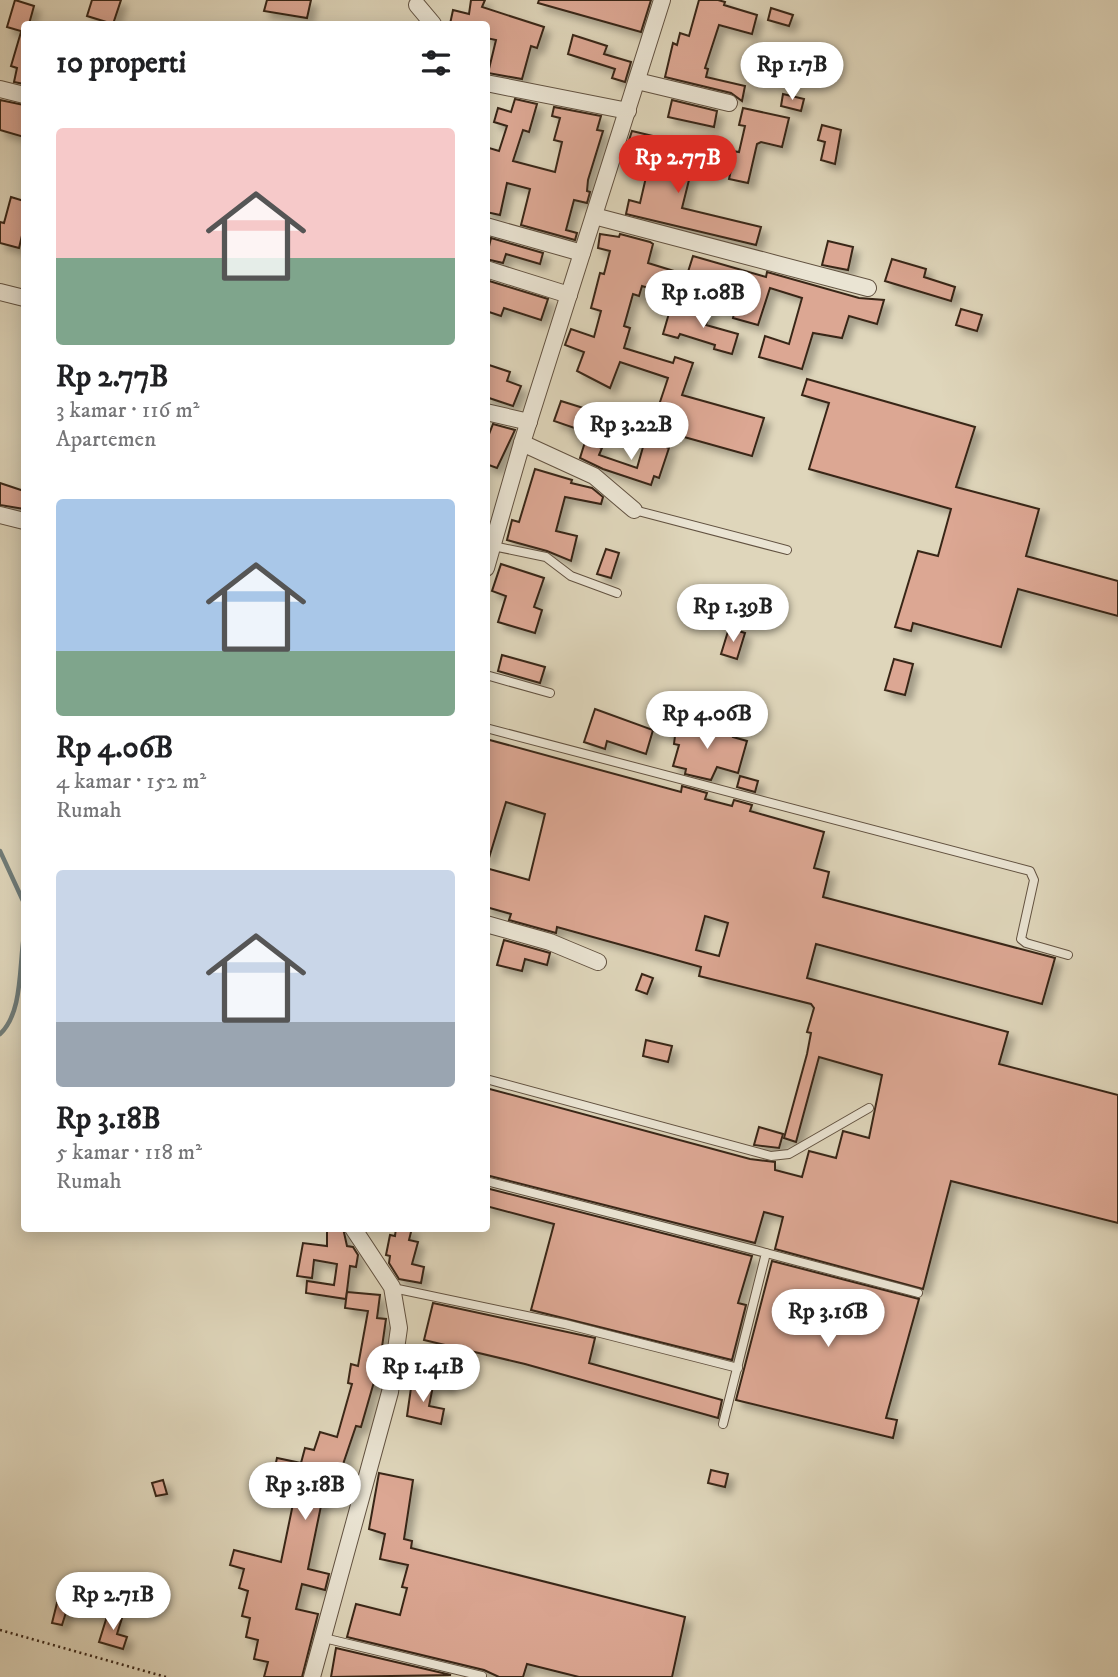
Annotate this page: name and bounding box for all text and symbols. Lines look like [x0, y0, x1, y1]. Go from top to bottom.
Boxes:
pin: Rp 1.7B [727, 42, 857, 102]
icon: filters [417, 44, 455, 82]
text: 10 properti [56, 45, 186, 82]
text: Rp 1.7B [757, 50, 827, 79]
pin: Rp 2.77B [606, 136, 750, 195]
text: Rp 2.77B [635, 143, 721, 172]
icon: home [193, 173, 319, 299]
pin: Rp 1.08B [631, 270, 775, 330]
text: Rp 1.08B [661, 278, 745, 307]
text: Rp 2.77B [56, 359, 169, 396]
text: 3 kamar · 116 m² [56, 396, 199, 425]
pin: Rp 3.22B [559, 402, 703, 462]
text: Rp 3.22B [590, 410, 672, 439]
text: Apartemen [56, 425, 156, 454]
icon: home [193, 544, 319, 670]
pin: Rp 1.39B [661, 584, 805, 644]
text: Rp 1.39B [693, 592, 773, 621]
pin: Rp 4.06B [635, 692, 779, 751]
text: Rp 4.06B [662, 699, 752, 728]
text: Rp 4.06B [56, 730, 173, 767]
text: 4 kamar · 152 m² [56, 767, 206, 796]
text: Rumah [56, 796, 122, 825]
icon: home [193, 915, 319, 1041]
text: Rp 3.18B [56, 1101, 161, 1138]
text: 5 kamar · 118 m² [56, 1138, 202, 1167]
text: Rumah [56, 1167, 122, 1196]
pin: Rp 3.16B [756, 1290, 900, 1349]
text: Rp 3.16B [788, 1297, 868, 1326]
pin: Rp 1.41B [351, 1344, 495, 1404]
text: Rp 1.41B [382, 1352, 464, 1381]
pin: Rp 3.18B [233, 1462, 377, 1522]
text: Rp 3.18B [265, 1470, 345, 1499]
pin: Rp 2.71B [41, 1572, 185, 1632]
text: Rp 2.71B [72, 1580, 154, 1609]

